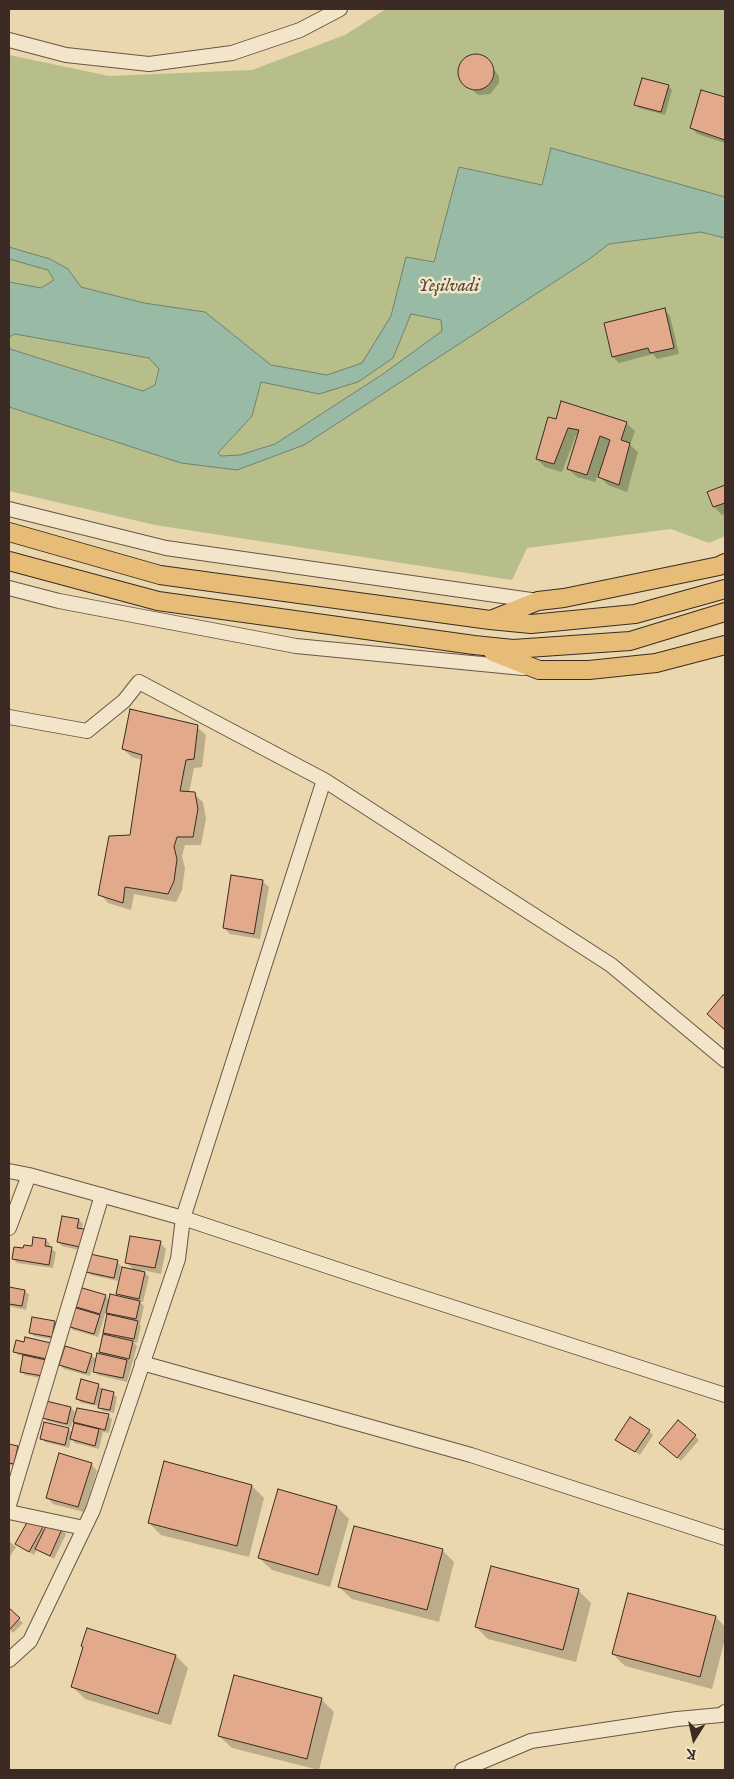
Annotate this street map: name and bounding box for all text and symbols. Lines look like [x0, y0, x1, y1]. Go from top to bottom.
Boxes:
park label: Yeşilvadi [419, 276, 479, 298]
north arrow [669, 1714, 719, 1764]
text: K [685, 1744, 698, 1764]

